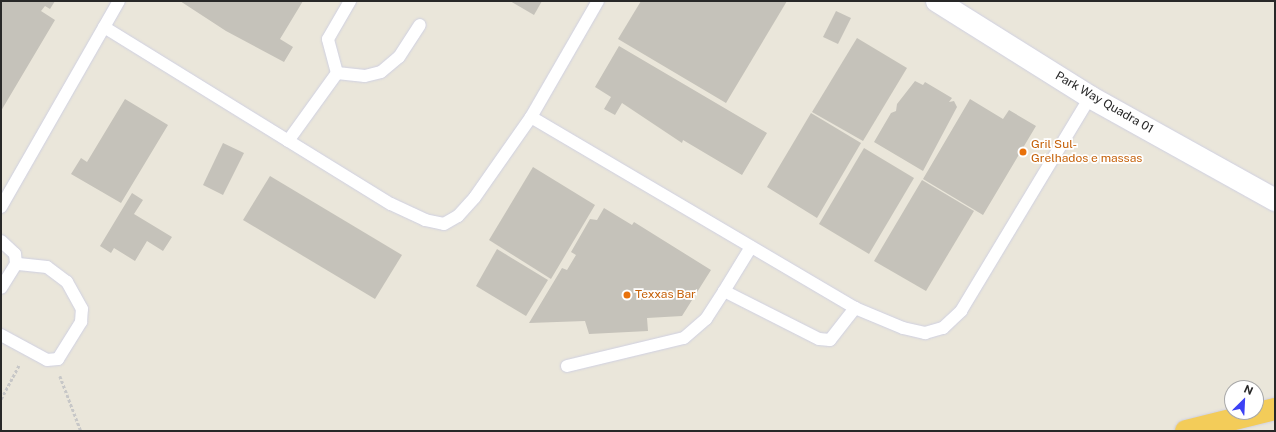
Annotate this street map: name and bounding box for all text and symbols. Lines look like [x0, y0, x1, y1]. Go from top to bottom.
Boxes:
street label: Park Way Quadra 01 [1052, 69, 1156, 137]
place label: Gril Sul- Grelhados e massas [1031, 138, 1143, 166]
marker: Gril Sul- Grelhados e massas [1018, 147, 1028, 157]
place label: Texxas Bar [635, 288, 696, 302]
marker: Texxas Bar [622, 290, 632, 300]
north arrow [1224, 380, 1264, 420]
text: N [1242, 383, 1255, 397]

